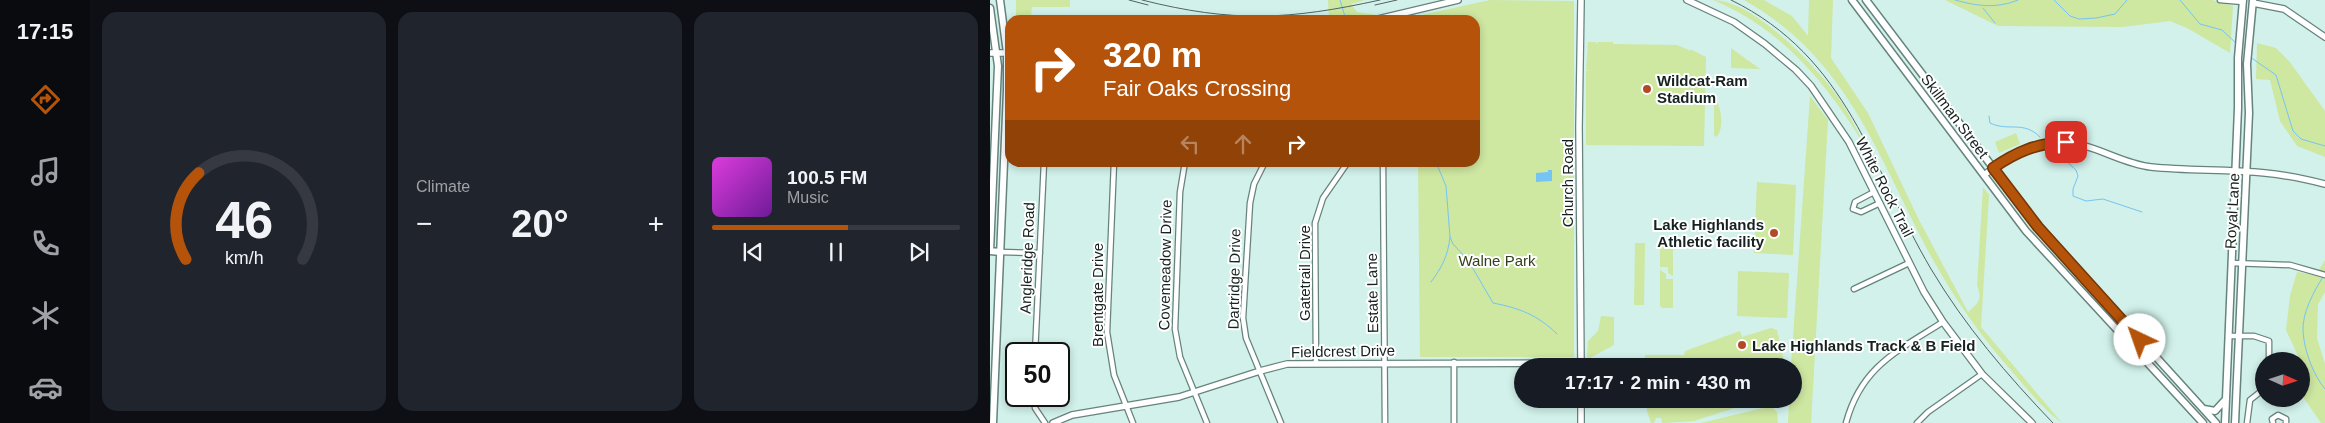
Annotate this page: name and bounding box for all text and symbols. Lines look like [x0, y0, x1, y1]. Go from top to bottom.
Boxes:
text: 17:15 [17, 19, 73, 44]
icon: right [1020, 35, 1085, 100]
text: 320 m [1103, 35, 1202, 74]
street label: Skillman Street [1918, 71, 1993, 162]
place label: Wildcat-Ram Stadium [1657, 72, 1748, 106]
text: Fair Oaks Crossing [1103, 76, 1291, 101]
icon: directions [28, 82, 63, 117]
marker: Wildcat-Ram Stadium [1641, 83, 1653, 95]
pin [2045, 121, 2087, 163]
icon: arrive [2052, 128, 2080, 156]
icon: left [1176, 130, 1204, 158]
icon: ahead [1229, 130, 1257, 158]
icon: right [1282, 130, 1310, 158]
street label: White Rock Trail [1853, 134, 1917, 240]
street label: Church Road [1559, 139, 1576, 227]
icon: music [28, 154, 63, 189]
text: 100.5 FM [787, 167, 867, 188]
street label: Royal Lane [2222, 173, 2242, 249]
text: Climate [416, 178, 470, 195]
text: Music [787, 189, 829, 206]
text: 46 [215, 191, 273, 249]
street label: Covemeadow Drive [1155, 199, 1175, 331]
street label: Angleridge Road [1017, 202, 1037, 314]
text: 20° [511, 203, 569, 245]
text: − [416, 208, 432, 239]
text: + [648, 208, 664, 239]
place label: Lake Highlands Athletic facility [1653, 216, 1765, 250]
street label: Gatetrail Drive [1296, 225, 1313, 321]
icon: phone [28, 226, 63, 261]
marker: Lake Highlands Athletic facility [1768, 227, 1780, 239]
street label: Dartridge Drive [1225, 228, 1243, 330]
icon: previous [739, 238, 767, 266]
icon: pause [822, 238, 850, 266]
icon: next [905, 238, 933, 266]
street label: Brentgate Drive [1089, 243, 1106, 347]
text: km/h [225, 248, 263, 268]
park label: Walne Park [1459, 252, 1536, 269]
street label: Estate Lane [1363, 253, 1381, 333]
icon: climate [28, 298, 63, 333]
position arrow [2113, 313, 2165, 365]
place label: Lake Highlands Track & B Field [1752, 337, 1975, 354]
marker: Lake Highlands Track & B Field [1736, 339, 1748, 351]
speed limit sign: 50 [1005, 342, 1070, 407]
street label: Fieldcrest Drive [1291, 342, 1395, 360]
north arrow [2255, 352, 2310, 408]
map controls [2255, 352, 2310, 407]
icon: car [28, 370, 63, 405]
text: 17:17 · 2 min · 430 m [1565, 372, 1751, 393]

